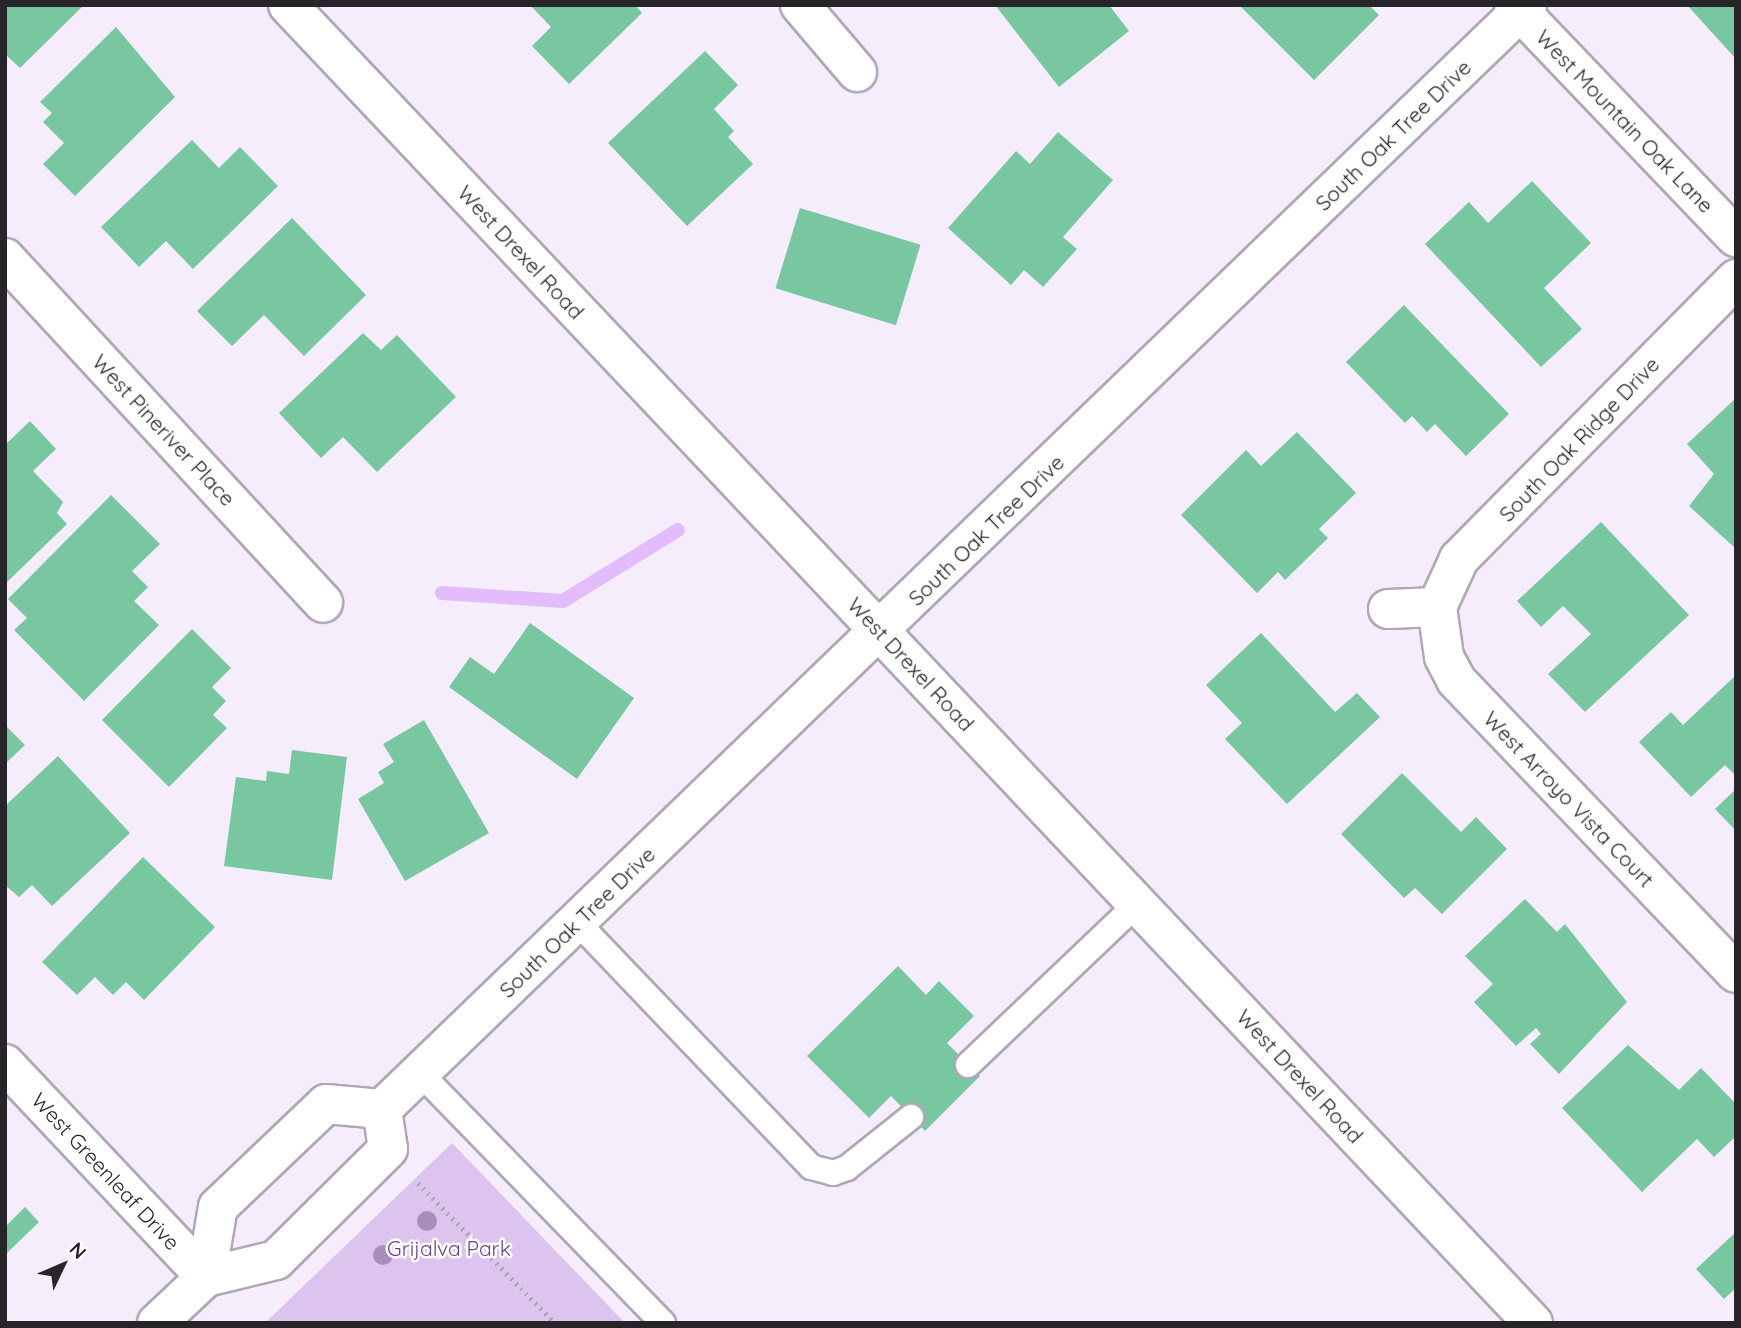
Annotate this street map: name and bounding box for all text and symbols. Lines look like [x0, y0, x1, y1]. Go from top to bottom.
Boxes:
street label: West Mountain Oak Lane [1531, 24, 1719, 218]
street label: South Oak Tree Drive [1310, 54, 1476, 216]
street label: West Drexel Road [453, 180, 589, 324]
street label: West Pineriver Place [87, 349, 241, 511]
street label: South Oak Ridge Drive [1494, 351, 1664, 527]
street label: South Oak Tree Drive [903, 449, 1069, 611]
street label: West Drexel Road [843, 592, 979, 736]
street label: West Arroyo Vista Court [1479, 706, 1659, 892]
street label: South Oak Tree Drive [494, 841, 660, 1003]
street label: West Drexel Road [1232, 1004, 1368, 1148]
street label: West Greenleaf Drive [27, 1087, 185, 1255]
north arrow [28, 1230, 98, 1300]
park label: Grijalva Park [387, 1235, 511, 1261]
text: N [65, 1237, 92, 1264]

